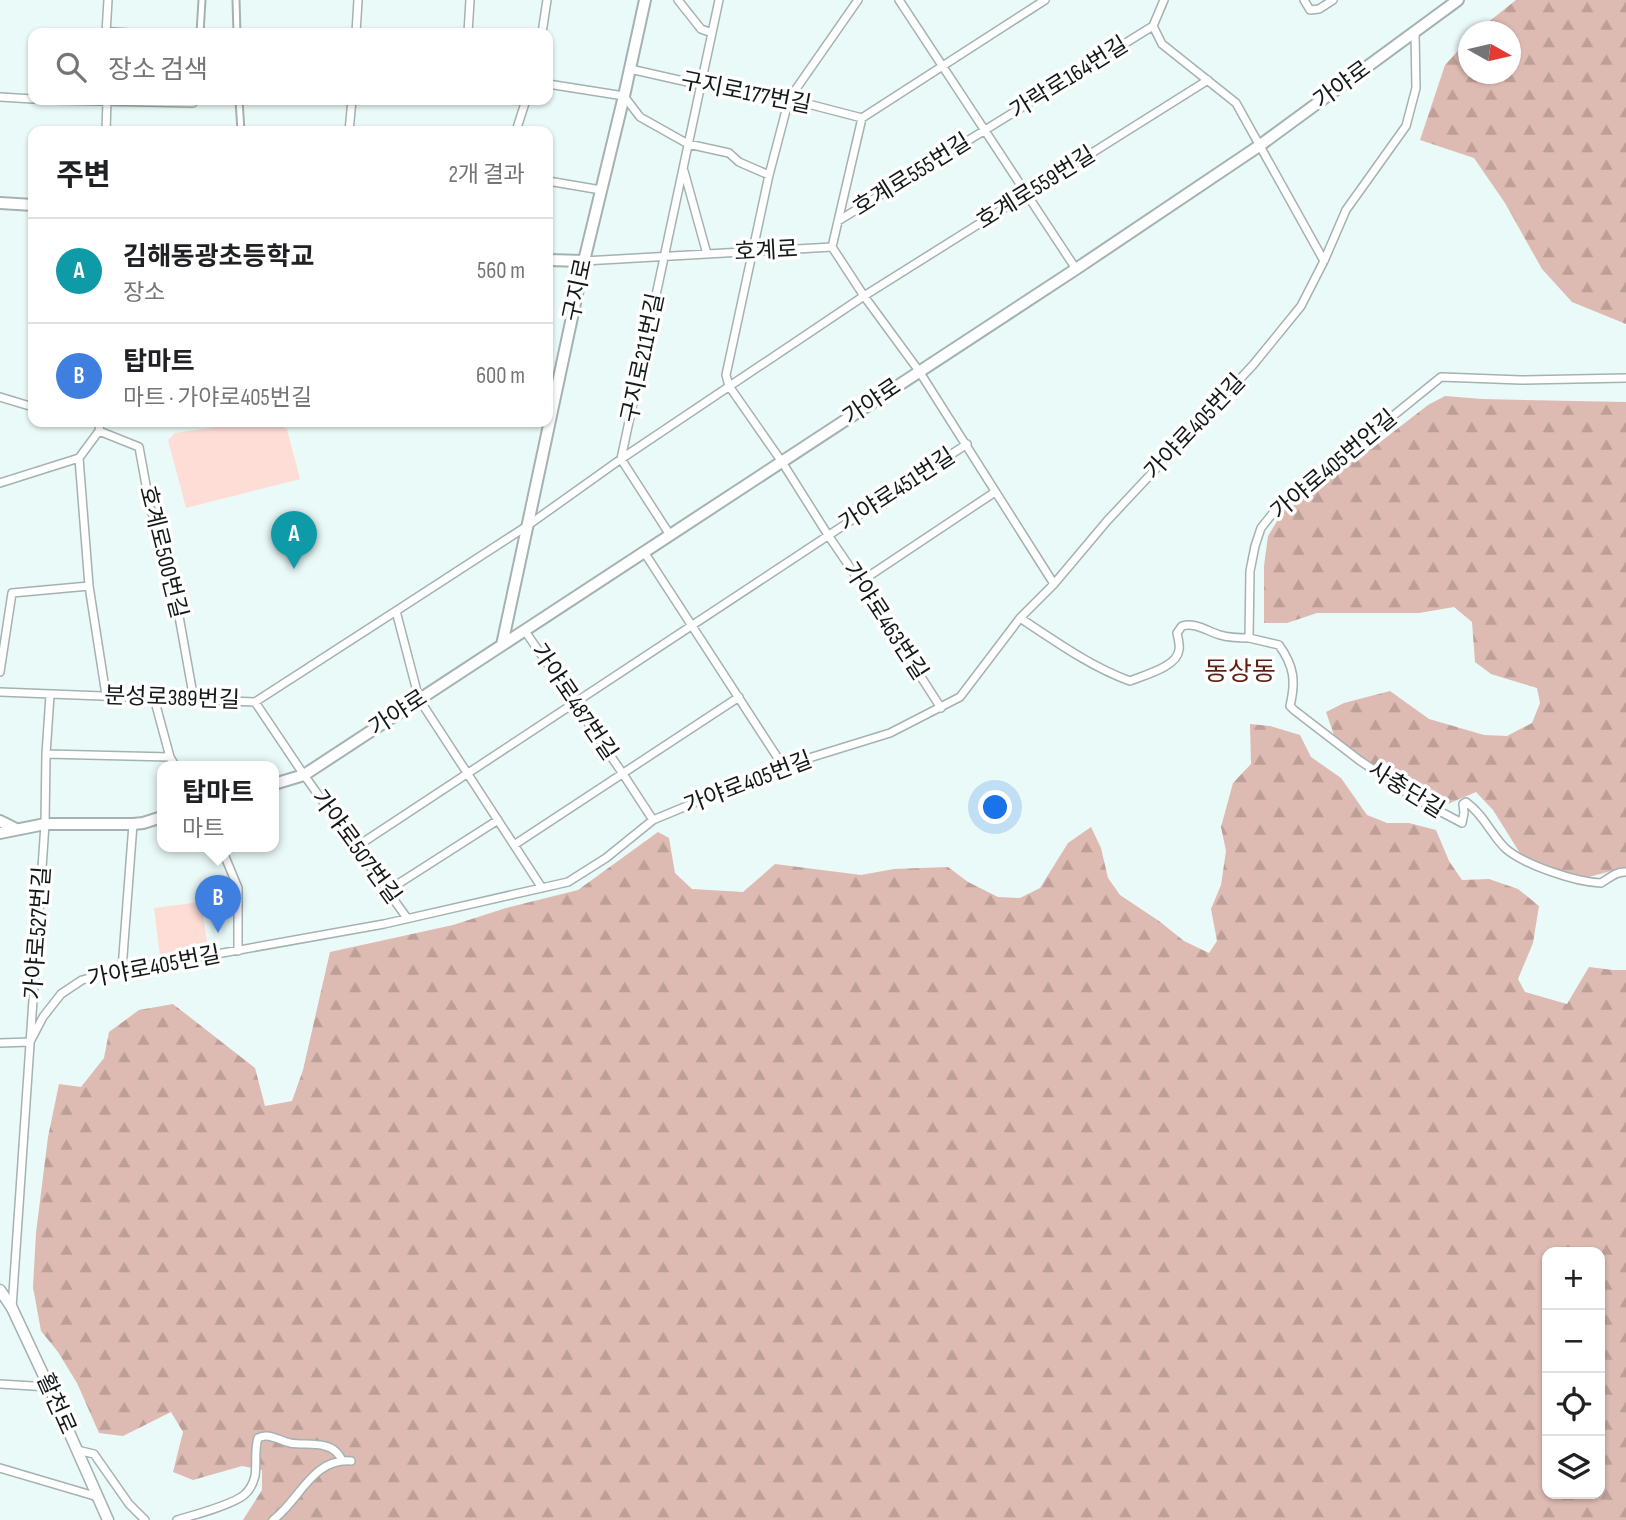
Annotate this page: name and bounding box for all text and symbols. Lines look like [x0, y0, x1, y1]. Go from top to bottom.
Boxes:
north arrow [1458, 21, 1521, 84]
search box [28, 28, 553, 105]
street label: 가락로164번길 [1005, 31, 1133, 125]
icon: search [52, 48, 90, 86]
text: 장소 검색 [108, 55, 208, 86]
street label: 가야로 [1308, 55, 1376, 115]
street label: 구지로177번길 [678, 67, 814, 119]
street label: 호계로555번길 [848, 128, 976, 222]
street label: 호계로559번길 [972, 141, 1100, 235]
text: 주변 [56, 158, 111, 194]
text: 2개 결과 [448, 161, 525, 189]
street label: 호계로 [734, 235, 798, 267]
text: 김해동광초등학교 [123, 242, 314, 273]
street label: 구지로 [558, 256, 598, 324]
text: A [74, 257, 84, 285]
text: 560 m [477, 257, 525, 285]
text: 장소 [123, 279, 165, 307]
street label: 구지로211번길 [616, 291, 670, 425]
text: 탑마트 [123, 347, 195, 378]
text: B [74, 362, 84, 390]
text: 600 m [476, 362, 525, 390]
street label: 가야로405번길 [1139, 368, 1251, 486]
street label: 가야로 [838, 373, 906, 431]
text: 마트 · 가야로405번길 [123, 384, 312, 412]
street label: 가야로405번안길 [1265, 404, 1403, 526]
street label: 가야로451번길 [834, 442, 960, 538]
street label: 호계로500번길 [133, 483, 193, 621]
pin: A [271, 511, 317, 569]
street label: 가야로463번길 [836, 557, 934, 685]
street label: 가야로487번길 [525, 638, 623, 766]
district label: 동상동 [1204, 657, 1276, 688]
street label: 분성로389번길 [104, 682, 240, 714]
street label: 가야로 [364, 684, 432, 742]
street label: 가야로405번길 [680, 746, 816, 820]
street label: 사충단길 [1363, 756, 1449, 824]
popup [157, 761, 279, 852]
text: 탑마트 [182, 778, 254, 809]
street label: 가야로507번길 [305, 784, 407, 910]
your location [978, 790, 1012, 824]
text: 마트 [182, 815, 224, 843]
street label: 가야로527번길 [19, 865, 57, 1001]
pin: B [195, 875, 241, 933]
street label: 가야로405번길 [85, 940, 223, 994]
map controls [1542, 1247, 1605, 1499]
button: + [1542, 1247, 1605, 1310]
button: − [1542, 1310, 1605, 1373]
street label: 활천로 [30, 1369, 82, 1439]
button: locate [1542, 1373, 1605, 1436]
button: layers [1542, 1436, 1605, 1499]

